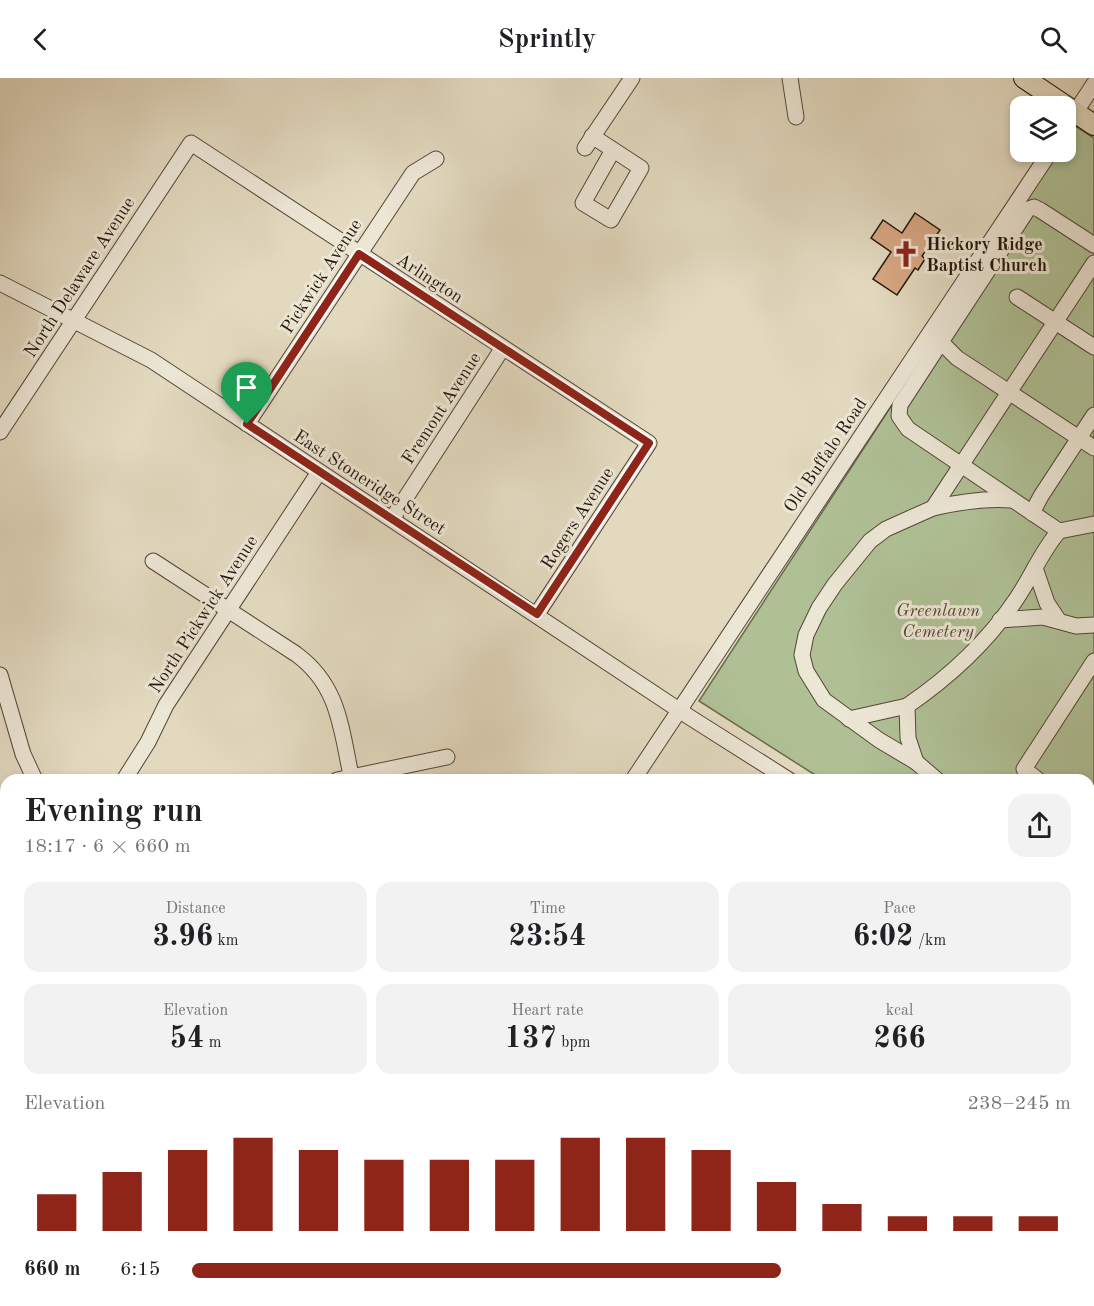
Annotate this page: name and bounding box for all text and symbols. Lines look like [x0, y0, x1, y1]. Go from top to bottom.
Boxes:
icon: back [24, 23, 57, 56]
icon: search [1037, 23, 1070, 56]
text: Sprintly [498, 26, 596, 53]
map controls [1010, 96, 1076, 162]
button: layers [1010, 96, 1076, 162]
street label: North Delaware Avenue [21, 194, 138, 361]
street label: Pickwick Avenue [278, 216, 365, 337]
place label: Hickory Ridge Baptist Church [926, 236, 1047, 275]
church icon: Hickory Ridge Baptist Church [891, 239, 921, 269]
street label: Arlington [393, 251, 466, 307]
street label: Fremont Avenue [399, 349, 485, 468]
pin [221, 362, 272, 424]
icon: arrive [230, 371, 263, 404]
street label: Old Buffalo Road [781, 395, 871, 516]
street label: East Stoneridge Street [290, 427, 449, 539]
street label: Rogers Avenue [538, 464, 617, 573]
street label: North Pickwick Avenue [146, 533, 261, 697]
park label: Greenlawn Cemetery [896, 602, 980, 641]
button: share [1008, 794, 1071, 857]
text: Evening run [24, 796, 203, 829]
text: 18:17 · 6 × 660 m [24, 837, 191, 857]
text: Distance [165, 901, 226, 917]
text: Time [530, 901, 565, 917]
text: Pace [883, 901, 916, 917]
text: 3.96 [152, 922, 213, 952]
text: 23:54 [509, 922, 587, 952]
text: 6:02 [853, 922, 913, 952]
text: km [213, 933, 239, 949]
text: /km [913, 933, 946, 949]
text: Elevation [163, 1003, 228, 1019]
text: Heart rate [512, 1003, 583, 1019]
text: kcal [886, 1003, 913, 1019]
text: 54 [170, 1024, 204, 1054]
text: 137 [505, 1024, 557, 1054]
text: 266 [873, 1024, 926, 1054]
text: m [204, 1035, 222, 1051]
text: bpm [557, 1035, 590, 1051]
text: Elevation [24, 1094, 105, 1114]
text: 238–245 m [968, 1094, 1071, 1114]
text: 660 m [24, 1260, 80, 1280]
text: 6:15 [120, 1260, 160, 1280]

